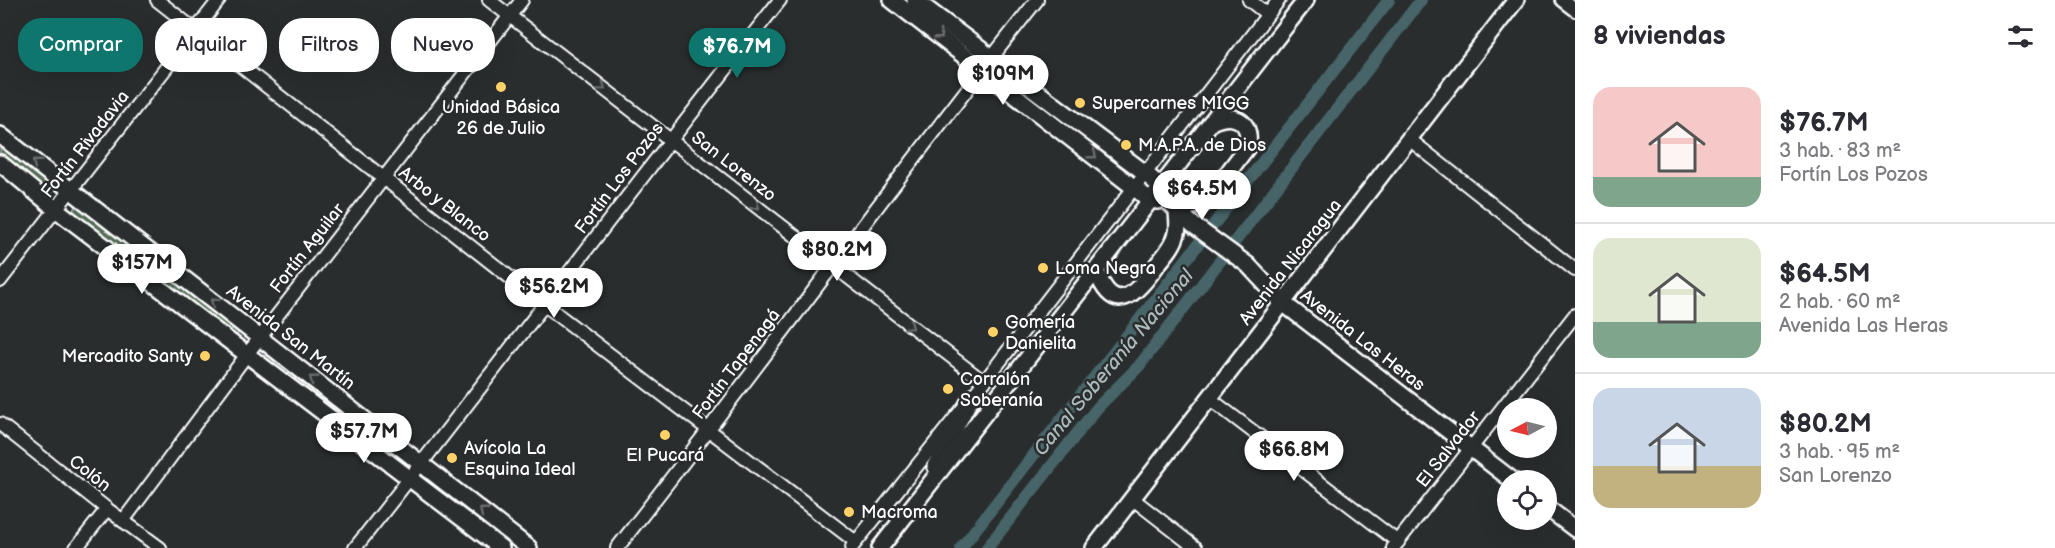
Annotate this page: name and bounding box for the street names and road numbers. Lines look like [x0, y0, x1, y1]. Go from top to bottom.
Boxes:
street label: Fortín Rivadavia [37, 86, 134, 202]
street label: Fortín Los Pozos [571, 118, 668, 238]
street label: San Lorenzo [687, 127, 780, 206]
street label: Arbo y Blanco [395, 162, 495, 247]
street label: Avenida Nicaragua [1235, 195, 1346, 329]
street label: Fortín Aguilar [266, 199, 349, 297]
street label: Avenida San Martín [222, 281, 359, 394]
street label: Avenida Las Heras [1296, 285, 1429, 396]
street label: Fortín Tapenagá [688, 305, 785, 424]
street label: El Salvador [1412, 407, 1485, 492]
street label: Colón [65, 451, 115, 496]

